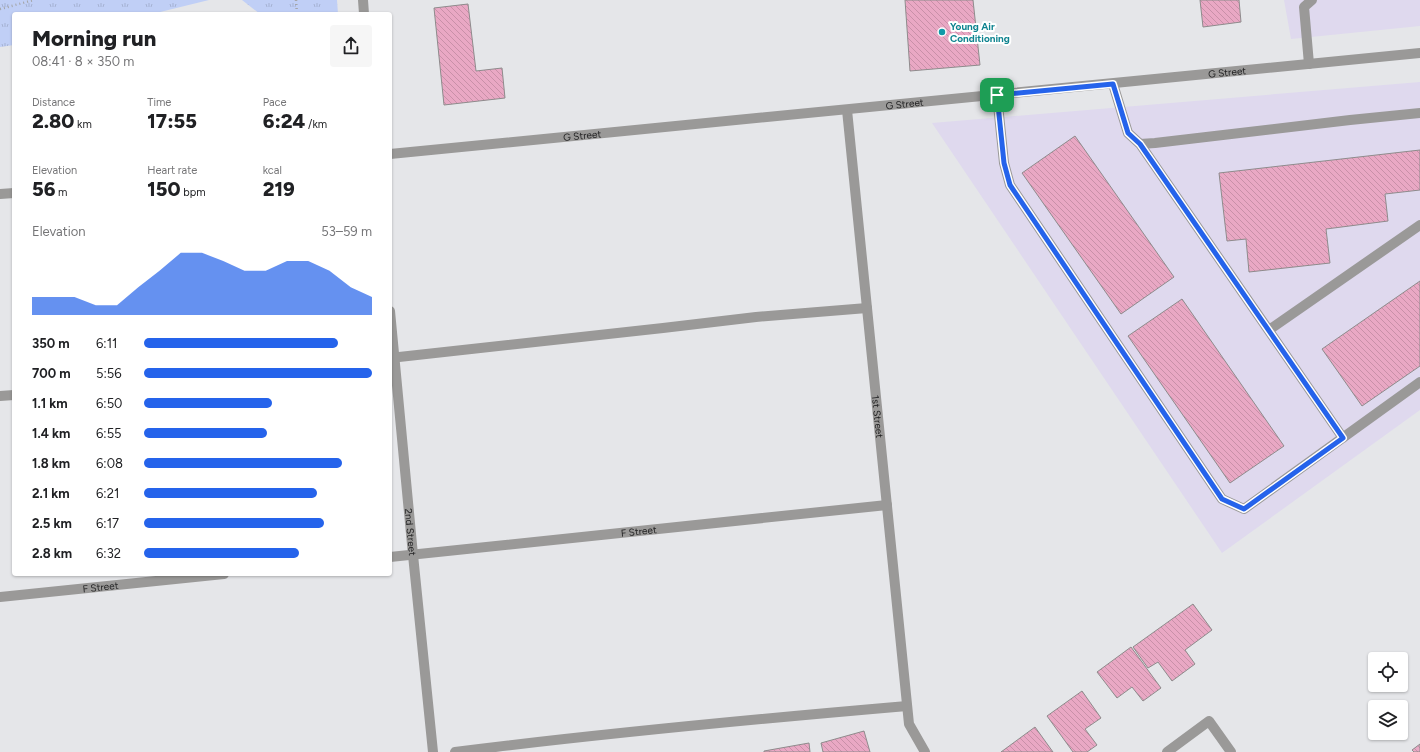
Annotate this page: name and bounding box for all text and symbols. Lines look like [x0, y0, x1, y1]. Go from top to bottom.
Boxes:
place label: Young Air Conditioning [950, 20, 1010, 45]
text: Morning run [32, 25, 156, 52]
button: share [330, 25, 372, 67]
marker: Young Air Conditioning [937, 27, 947, 37]
text: 08:41 · 8 × 350 m [32, 54, 134, 69]
street label: G Street [1207, 64, 1247, 80]
pin [980, 78, 1014, 112]
icon: arrive [986, 84, 1008, 106]
street label: G Street [885, 95, 924, 112]
text: Distance [32, 96, 75, 109]
text: Time [147, 96, 171, 109]
text: Pace [263, 96, 286, 109]
text: 2.80 [32, 109, 74, 133]
text: 17:55 [147, 109, 197, 133]
text: 6:24 [263, 109, 305, 133]
text: km [74, 118, 92, 131]
text: /km [305, 118, 327, 131]
street label: G Street [562, 127, 602, 143]
text: Elevation [32, 164, 77, 177]
text: Heart rate [147, 164, 197, 177]
text: kcal [263, 164, 282, 177]
text: 56 [32, 177, 55, 201]
text: 150 [147, 177, 181, 201]
text: 219 [263, 177, 295, 201]
text: m [55, 186, 67, 199]
text: bpm [181, 186, 206, 199]
text: Elevation [32, 224, 85, 239]
text: 53–59 m [321, 224, 372, 239]
text: 350 m [32, 336, 70, 351]
text: 6:11 [96, 336, 117, 351]
text: 700 m [32, 366, 71, 381]
text: 5:56 [96, 366, 122, 381]
street label: 1st Street [869, 394, 887, 439]
text: 1.1 km [32, 396, 68, 411]
text: 6:50 [96, 396, 122, 411]
text: 1.4 km [32, 426, 70, 441]
text: 6:55 [96, 426, 122, 441]
text: 1.8 km [32, 456, 70, 471]
text: 6:08 [96, 456, 123, 471]
text: 2.1 km [32, 486, 70, 501]
text: 6:21 [96, 486, 119, 501]
street label: 2nd Street [402, 508, 420, 557]
text: 2.5 km [32, 516, 72, 531]
text: 6:17 [96, 516, 119, 531]
street label: F Street [620, 523, 657, 539]
text: 2.8 km [32, 546, 72, 561]
text: 6:32 [96, 546, 121, 561]
street label: F Street [82, 578, 119, 595]
map controls [1368, 652, 1408, 740]
button: locate [1368, 652, 1408, 692]
button: layers [1368, 700, 1408, 740]

